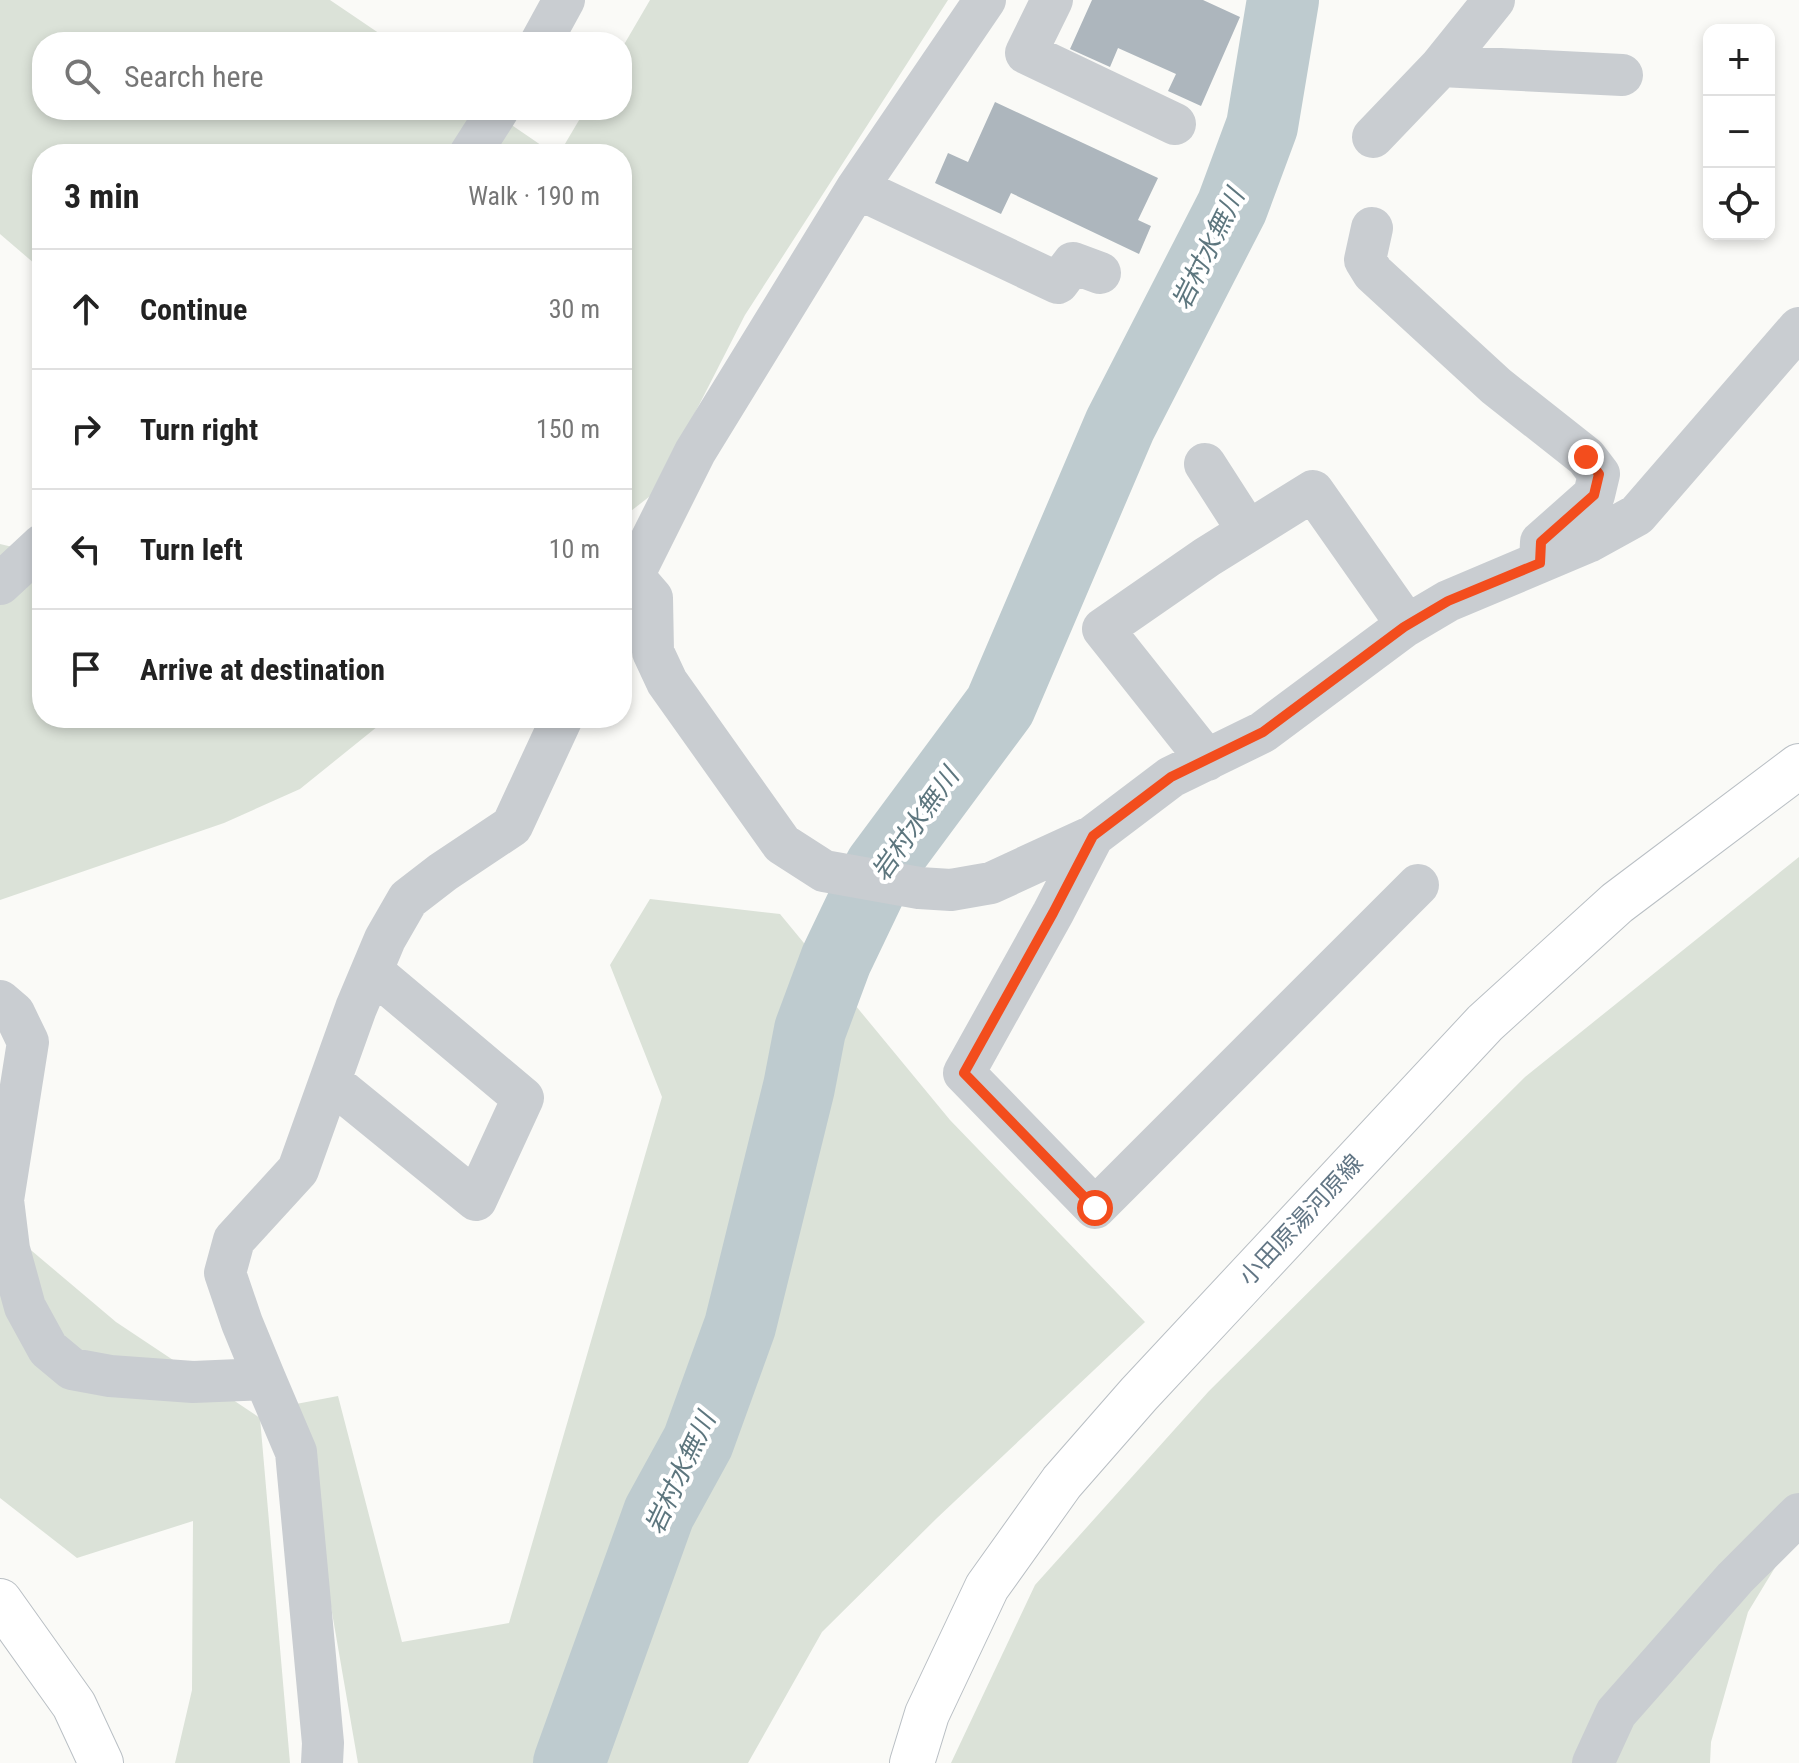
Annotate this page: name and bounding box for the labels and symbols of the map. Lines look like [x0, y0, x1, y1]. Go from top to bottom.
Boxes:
water label: 岩村水無川 [1166, 181, 1251, 314]
route end [1568, 439, 1604, 475]
water label: 岩村水無川 [865, 760, 966, 886]
street label: 小田原湯河原線 [1233, 1149, 1369, 1291]
route start [1077, 1190, 1113, 1226]
water label: 岩村水無川 [639, 1405, 722, 1538]

